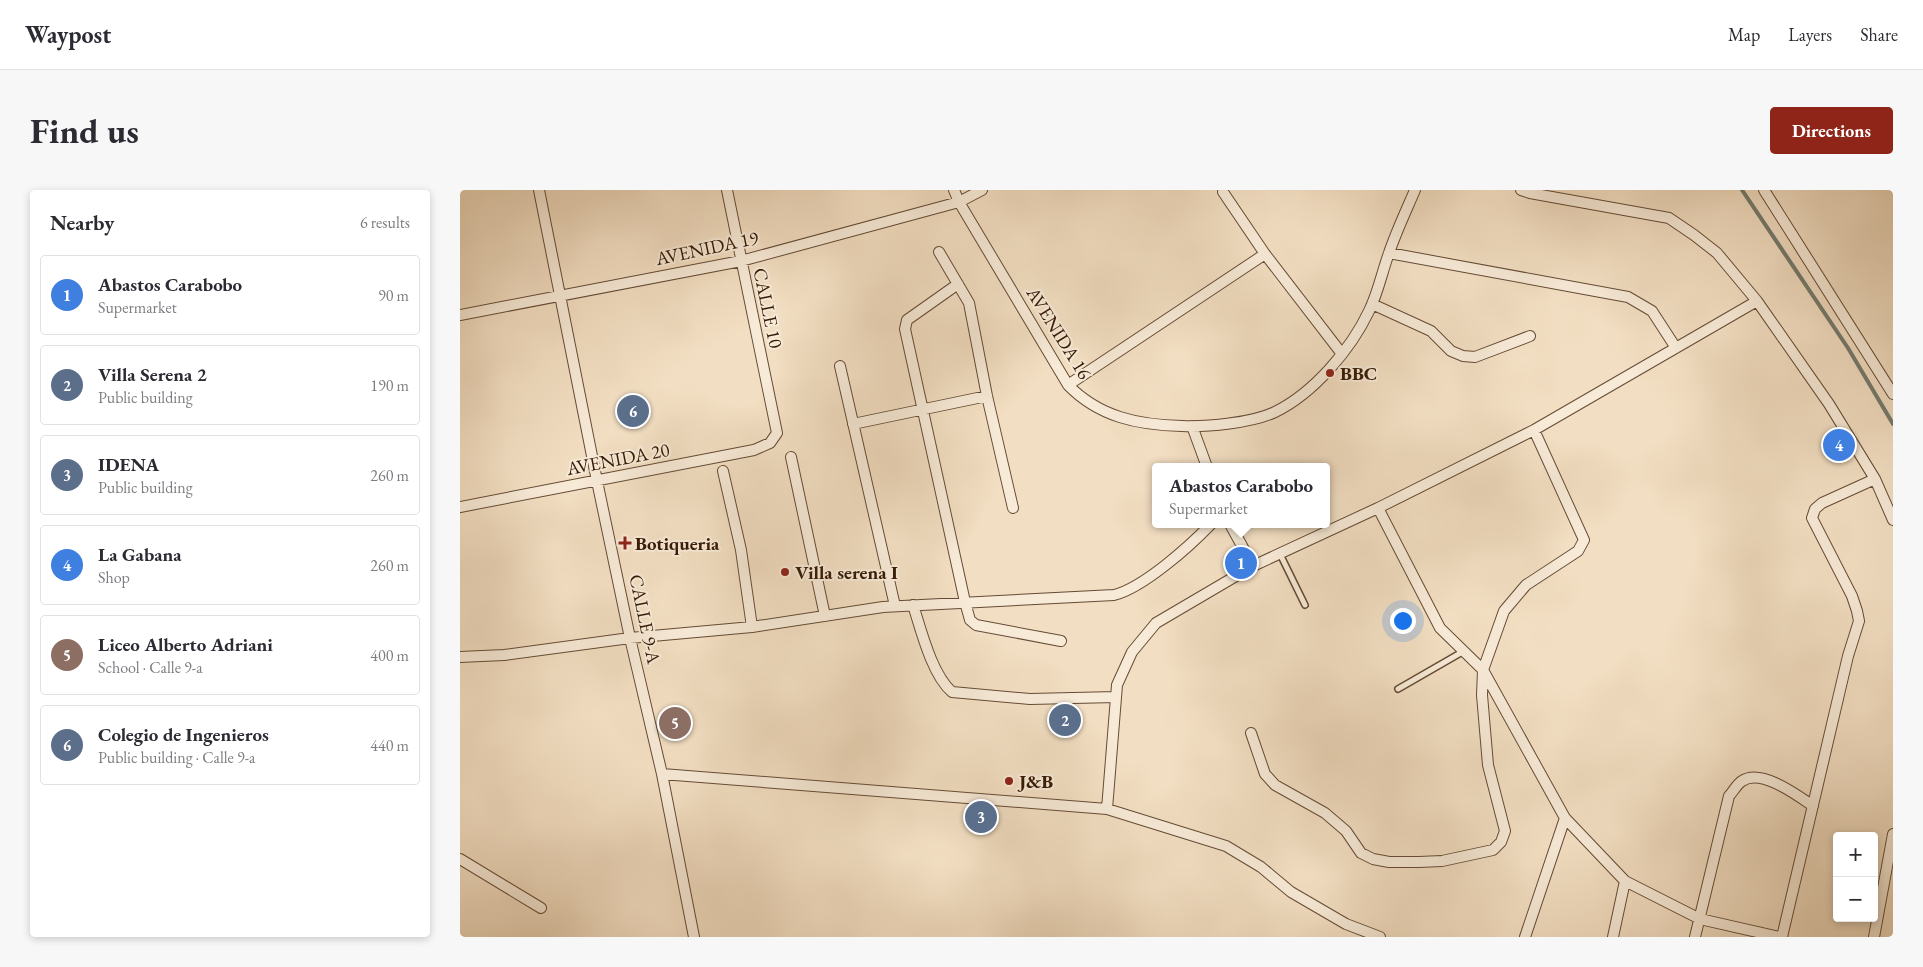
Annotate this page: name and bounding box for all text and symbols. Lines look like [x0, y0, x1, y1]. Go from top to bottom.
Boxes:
text: Waypost [25, 19, 111, 50]
text: Map [1728, 23, 1760, 46]
text: Layers [1788, 23, 1832, 46]
text: Share [1860, 23, 1898, 46]
button: Directions [1770, 107, 1893, 154]
text: Find us [30, 108, 139, 153]
text: Nearby [50, 209, 114, 236]
text: 6 results [360, 212, 410, 233]
street label: AVENIDA 19 [652, 225, 761, 271]
street label: CALLE 10 [747, 265, 789, 351]
text: Abastos Carabobo [98, 272, 242, 297]
street label: AVENIDA 16 [1020, 281, 1097, 384]
text: 1 [63, 285, 71, 306]
text: 90 m [378, 285, 409, 306]
text: Supermarket [98, 297, 177, 318]
place label: BBC [1340, 361, 1377, 386]
text: Villa Serena 2 [98, 362, 207, 387]
marker: BBC [1324, 367, 1336, 379]
text: 2 [63, 375, 71, 396]
text: 190 m [370, 375, 409, 396]
text: Public building [98, 387, 193, 408]
pin: 6 [617, 392, 649, 430]
pin: 4 [1823, 426, 1855, 464]
street label: AVENIDA 20 [563, 437, 672, 481]
text: IDENA [98, 452, 159, 477]
popup [1152, 463, 1330, 528]
text: 3 [63, 465, 71, 486]
text: 260 m [370, 465, 409, 486]
text: Abastos Carabobo [1169, 473, 1313, 498]
text: Public building [98, 477, 193, 498]
text: Supermarket [1169, 498, 1248, 519]
place label: Botiqueria [635, 531, 720, 556]
marker: Botiqueria [619, 537, 631, 549]
text: La Gabana [98, 542, 182, 567]
pin: 1 [1225, 544, 1257, 582]
text: 4 [63, 555, 71, 576]
text: 260 m [370, 555, 409, 576]
place label: Villa serena I [795, 560, 898, 585]
marker: Villa serena I [779, 566, 791, 578]
text: Shop [98, 567, 130, 588]
street label: CALLE 9-A [623, 572, 667, 667]
your location [1390, 608, 1416, 634]
text: Liceo Alberto Adriani [98, 632, 273, 657]
text: 5 [63, 645, 71, 666]
text: 400 m [370, 645, 409, 666]
text: School · Calle 9-a [98, 657, 203, 678]
pin: 2 [1049, 701, 1081, 739]
pin: 5 [659, 704, 691, 742]
text: Colegio de Ingenieros [98, 722, 269, 747]
text: 6 [63, 735, 71, 756]
text: 440 m [370, 735, 409, 756]
text: Public building · Calle 9-a [98, 747, 256, 768]
place label: J&B [1017, 769, 1053, 794]
marker: J&B [1003, 775, 1015, 787]
pin: 3 [965, 798, 997, 836]
map controls [1833, 832, 1878, 922]
button: + [1833, 832, 1878, 877]
button: − [1833, 877, 1878, 922]

